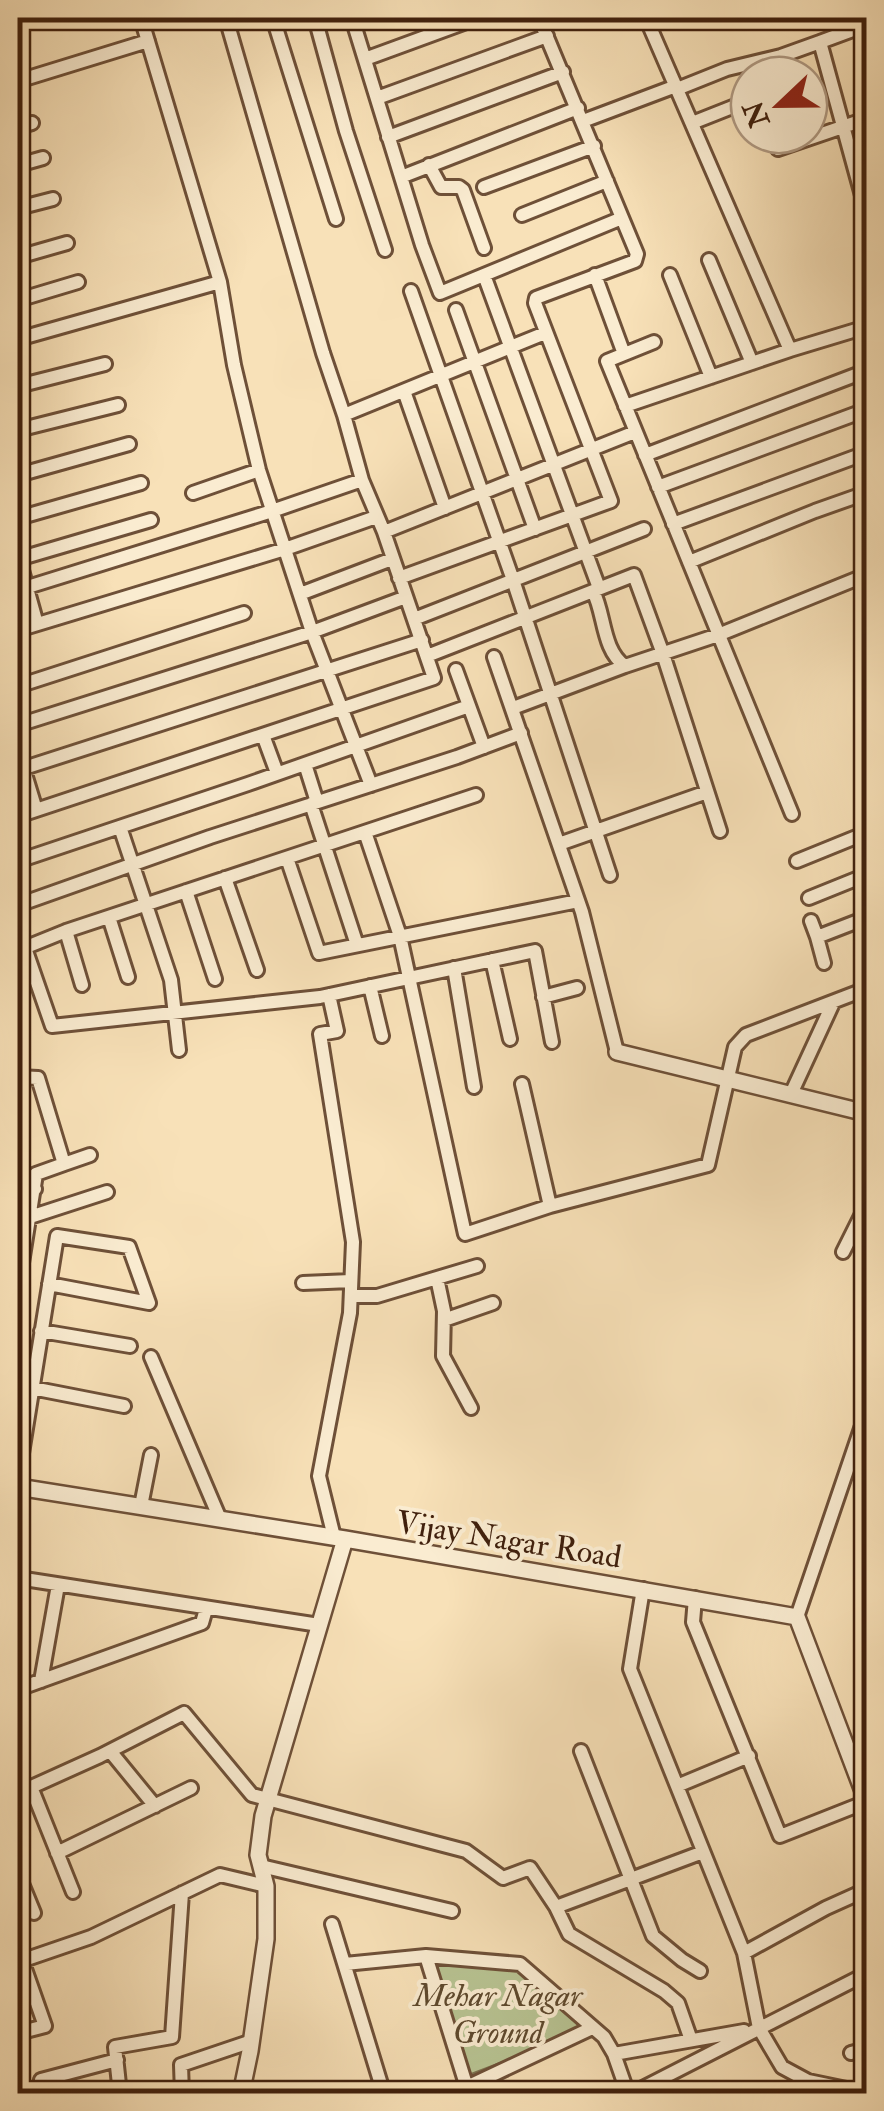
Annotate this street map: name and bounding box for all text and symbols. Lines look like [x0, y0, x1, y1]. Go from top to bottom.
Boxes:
north arrow [729, 55, 829, 155]
text: N [736, 95, 779, 133]
street label: Vijay Nagar Road [393, 1502, 625, 1578]
park label: Mehar Nagar Ground [412, 1976, 584, 2053]

